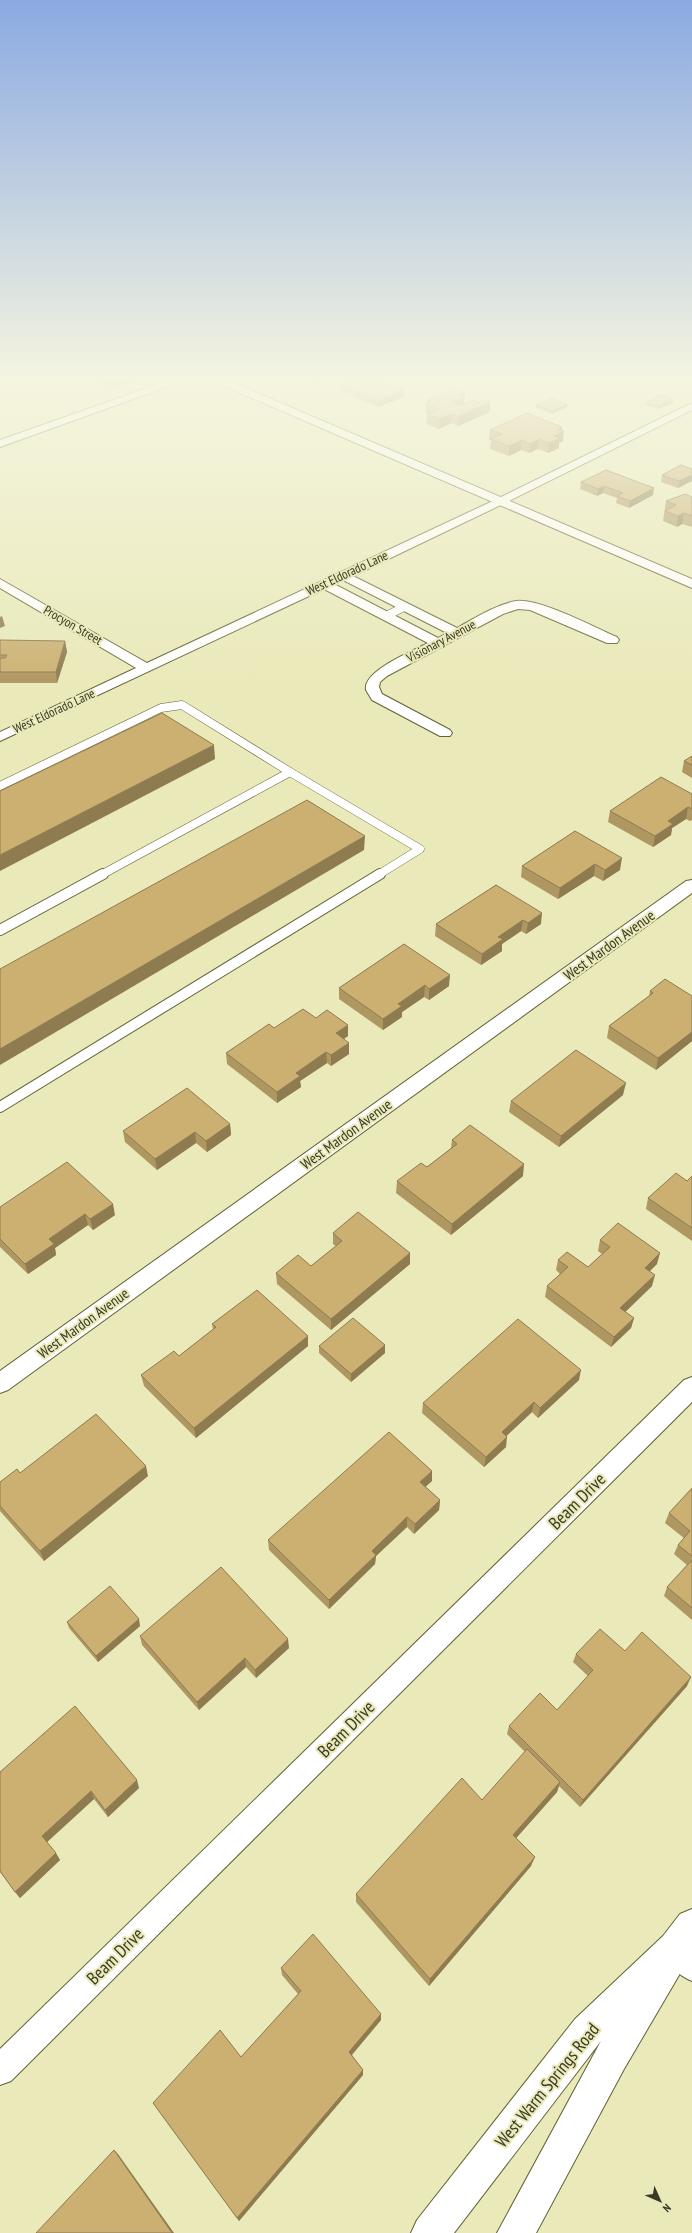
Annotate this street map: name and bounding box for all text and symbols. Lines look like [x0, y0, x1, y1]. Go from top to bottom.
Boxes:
street label: West Eldorado Lane [303, 547, 391, 599]
street label: Procyon Street [41, 601, 106, 649]
street label: Visionary Avenue [403, 616, 479, 667]
street label: West Eldorado Lane [10, 685, 98, 737]
street label: West Mardon Avenue [560, 906, 658, 984]
street label: West Mardon Avenue [297, 1095, 395, 1173]
street label: West Mardon Avenue [34, 1284, 132, 1362]
street label: Beam Drive [544, 1468, 610, 1534]
street label: Beam Drive [313, 1696, 379, 1762]
street label: Beam Drive [82, 1923, 148, 1989]
street label: West Warm Springs Road [490, 2018, 604, 2152]
north arrow [640, 2181, 680, 2221]
text: N [660, 2201, 674, 2215]

